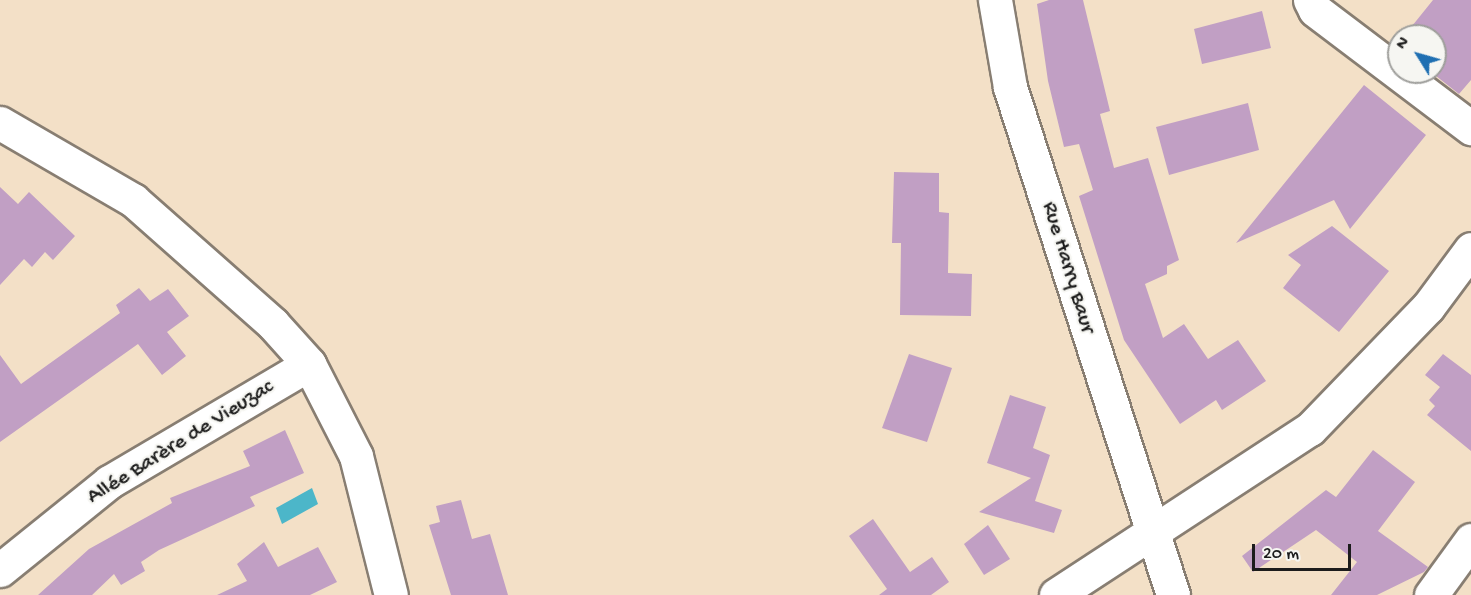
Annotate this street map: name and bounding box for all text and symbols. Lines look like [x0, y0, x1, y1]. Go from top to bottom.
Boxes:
north arrow [1387, 24, 1447, 84]
text: N [1393, 34, 1415, 54]
street label: Rue Harry Baur [1034, 199, 1100, 337]
street label: Allée Barère de Vieuzac [83, 375, 279, 511]
scale bar [1255, 532, 1354, 570]
text: 20 m [1263, 544, 1299, 565]

